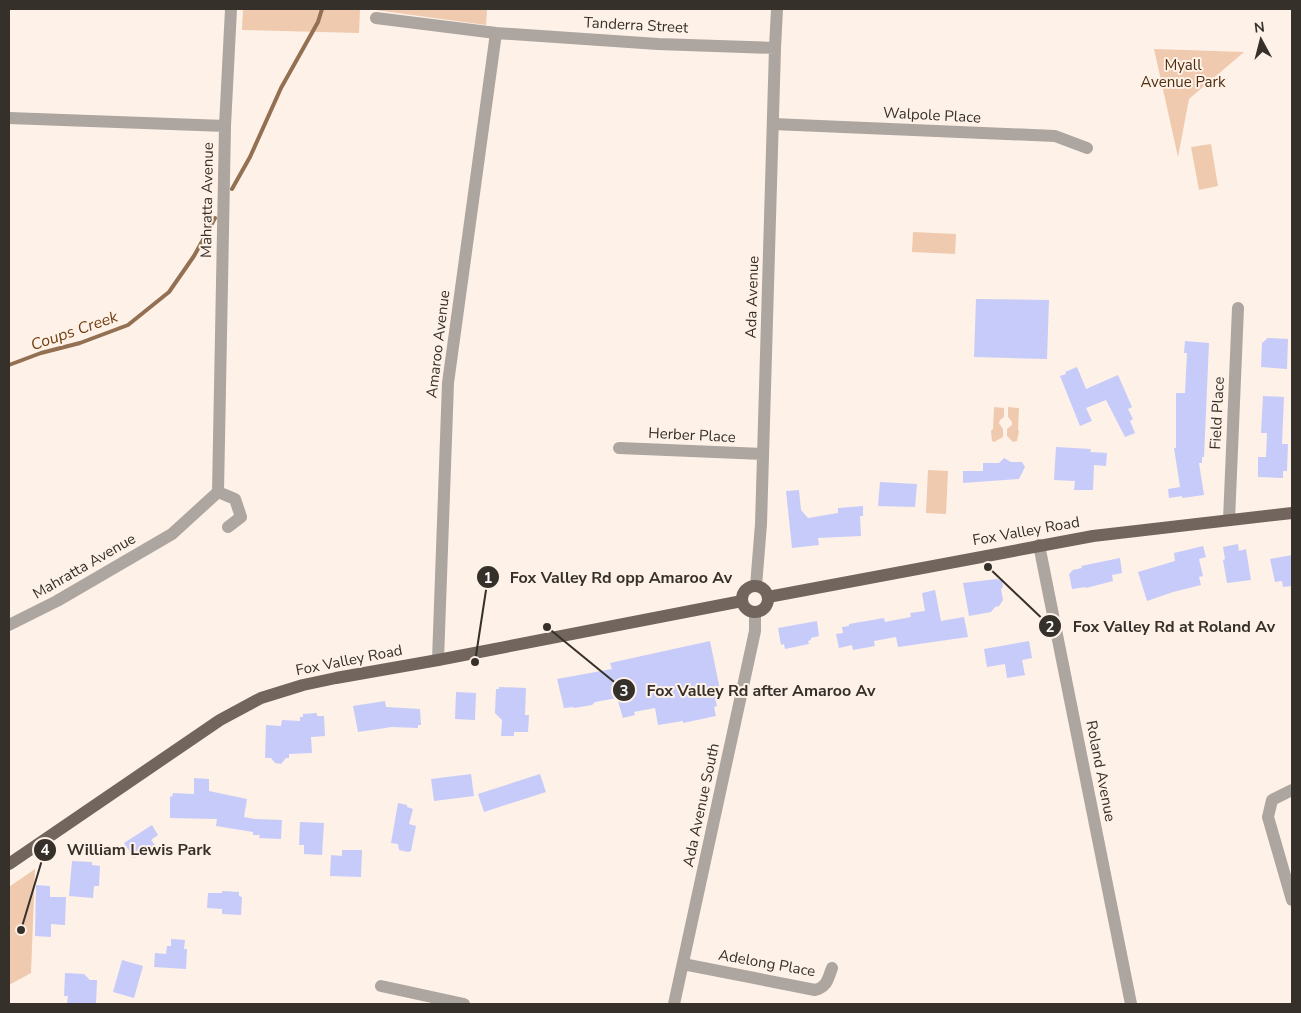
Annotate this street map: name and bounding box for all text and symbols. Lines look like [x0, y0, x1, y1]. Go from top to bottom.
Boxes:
street label: Tanderra Street [583, 12, 689, 38]
north arrow [1236, 15, 1286, 65]
text: N [1253, 18, 1266, 38]
park label: Myall Avenue Park [1141, 55, 1226, 92]
street label: Walpole Place [883, 102, 981, 128]
street label: Mahratta Avenue [196, 142, 218, 258]
street label: Ada Avenue [741, 255, 763, 339]
street label: Amaroo Avenue [421, 289, 455, 399]
water label: Coups Creek [28, 305, 122, 356]
street label: Field Place [1205, 376, 1229, 450]
street label: Herber Place [648, 423, 736, 447]
street label: Fox Valley Road [971, 512, 1081, 550]
street label: Mahratta Avenue [29, 528, 139, 604]
callout: Fox Valley Rd opp Amaroo Av [475, 562, 743, 593]
text: Fox Valley Rd opp Amaroo Av [510, 567, 733, 589]
text: 1 [483, 568, 493, 588]
callout: Fox Valley Rd at Roland Av [1037, 611, 1285, 642]
text: Fox Valley Rd at Roland Av [1073, 616, 1276, 638]
text: 2 [1045, 617, 1055, 637]
street label: Fox Valley Road [294, 640, 404, 680]
callout: Fox Valley Rd after Amaroo Av [611, 675, 885, 706]
text: Fox Valley Rd after Amaroo Av [647, 680, 876, 702]
text: 3 [619, 681, 629, 701]
street label: Roland Avenue [1081, 719, 1121, 823]
street label: Ada Avenue South [678, 741, 724, 869]
callout: William Lewis Park [32, 834, 221, 865]
text: William Lewis Park [67, 839, 212, 861]
text: 4 [40, 840, 50, 860]
street label: Adelong Place [717, 945, 817, 981]

